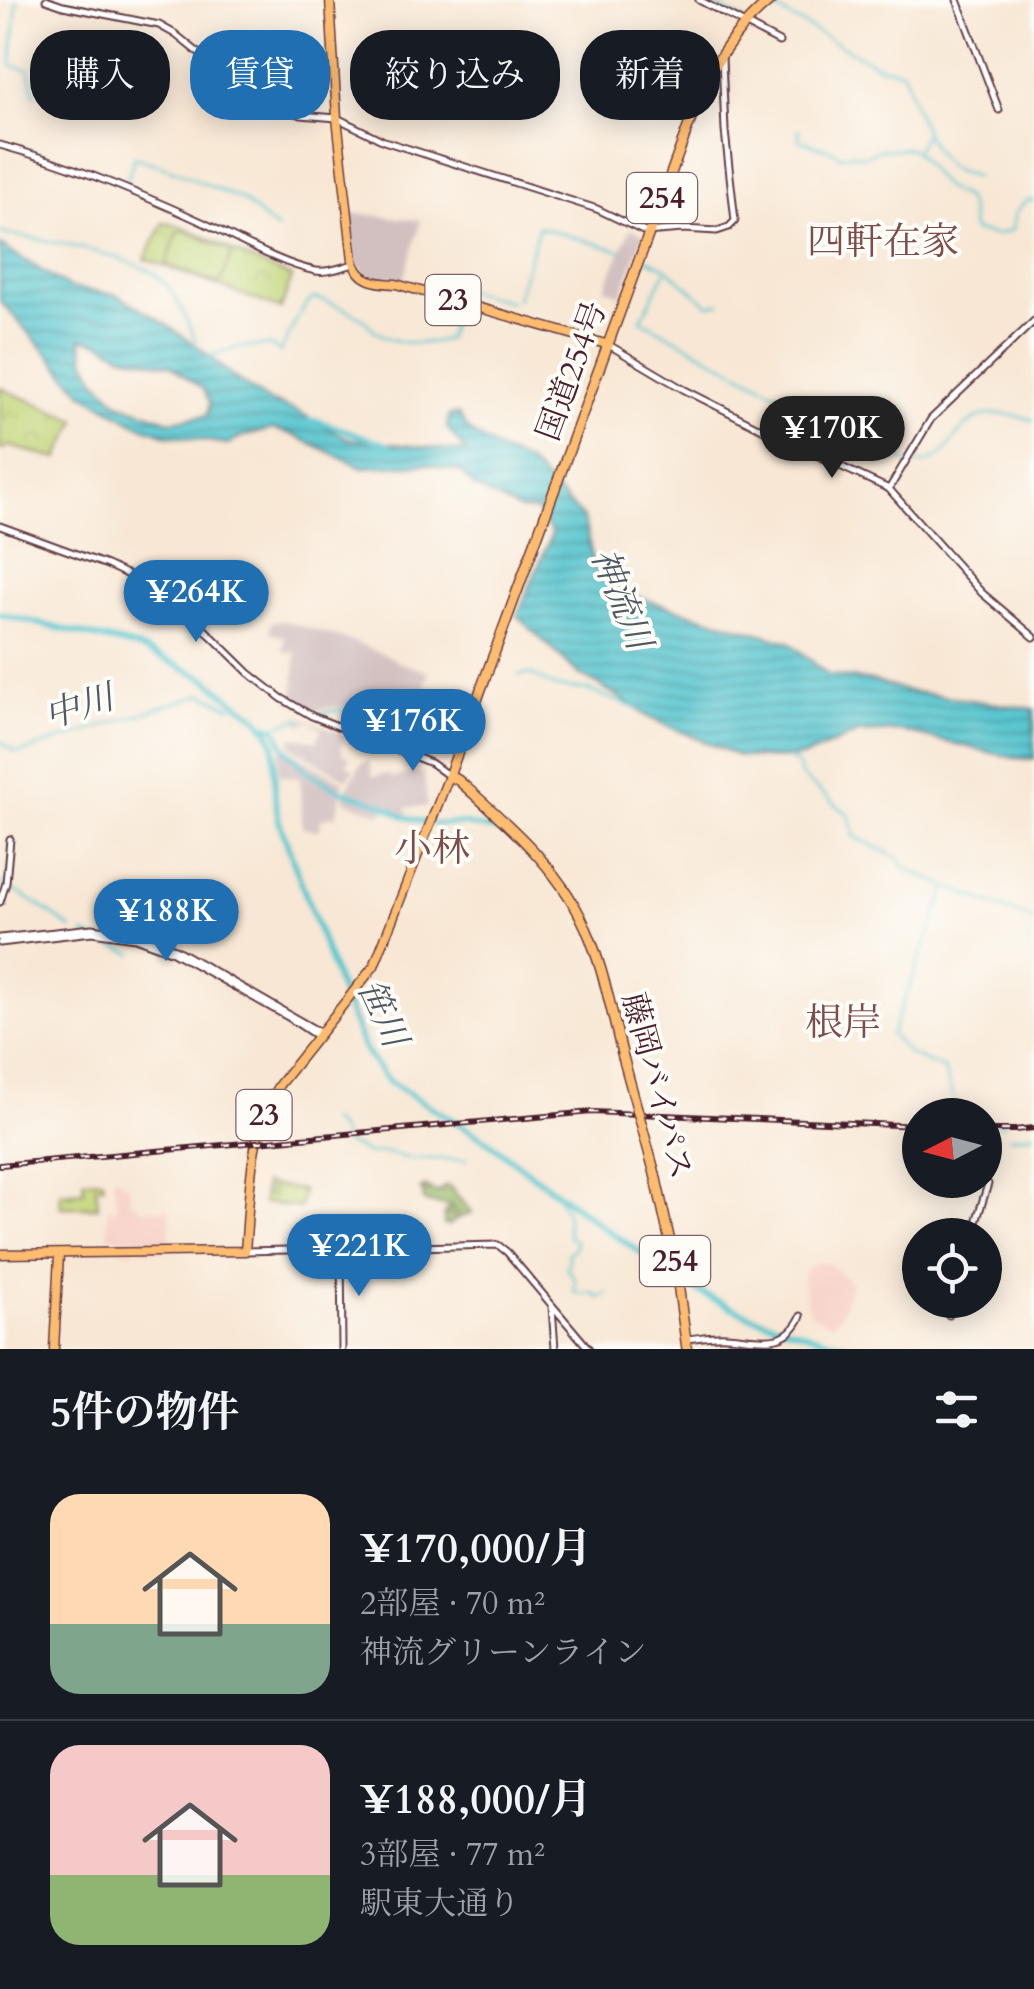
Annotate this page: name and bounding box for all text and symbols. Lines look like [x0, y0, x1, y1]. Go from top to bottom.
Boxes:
chip: 購入 [30, 30, 170, 120]
chip: 賃貸 [190, 30, 330, 120]
chip: 絞り込み [350, 30, 560, 120]
chip: 新着 [580, 30, 720, 120]
road number: 254 [627, 173, 697, 223]
district label: 四軒在家 [807, 216, 959, 268]
road number: 23 [426, 275, 480, 325]
street label: 国道254号 [526, 295, 618, 447]
pin: ¥170K [762, 396, 902, 481]
text: ¥170K [782, 406, 882, 450]
water label: 神流川 [579, 541, 664, 660]
pin: ¥264K [126, 560, 266, 645]
text: ¥264K [146, 570, 246, 614]
water label: 中川 [38, 672, 124, 741]
pin: ¥176K [343, 689, 483, 774]
text: ¥176K [363, 699, 463, 743]
district label: 小林 [394, 823, 470, 875]
pin: ¥188K [96, 879, 236, 964]
text: ¥188K [116, 889, 216, 933]
water label: 笹川 [345, 971, 420, 1058]
street label: 藤岡バイパス [611, 988, 703, 1184]
district label: 根岸 [805, 997, 881, 1049]
road number: 23 [236, 1090, 292, 1140]
north arrow [902, 1098, 1002, 1198]
map controls [902, 1098, 1002, 1318]
pin: ¥221K [289, 1214, 429, 1299]
button: locate [902, 1218, 1002, 1318]
text: ¥221K [309, 1224, 409, 1268]
road number: 254 [640, 1236, 710, 1286]
icon: filters [929, 1382, 984, 1437]
text: 5件の物件 [50, 1384, 240, 1441]
text: ¥170,000/月 [360, 1520, 592, 1577]
icon: home [130, 1534, 250, 1654]
text: 2部屋 · 70 m² [360, 1582, 545, 1626]
text: 神流グリーンライン [360, 1631, 646, 1675]
text: ¥188,000/月 [360, 1771, 592, 1828]
icon: home [130, 1785, 250, 1905]
text: 3部屋 · 77 m² [360, 1833, 545, 1877]
text: 駅東大通り [360, 1882, 520, 1926]

